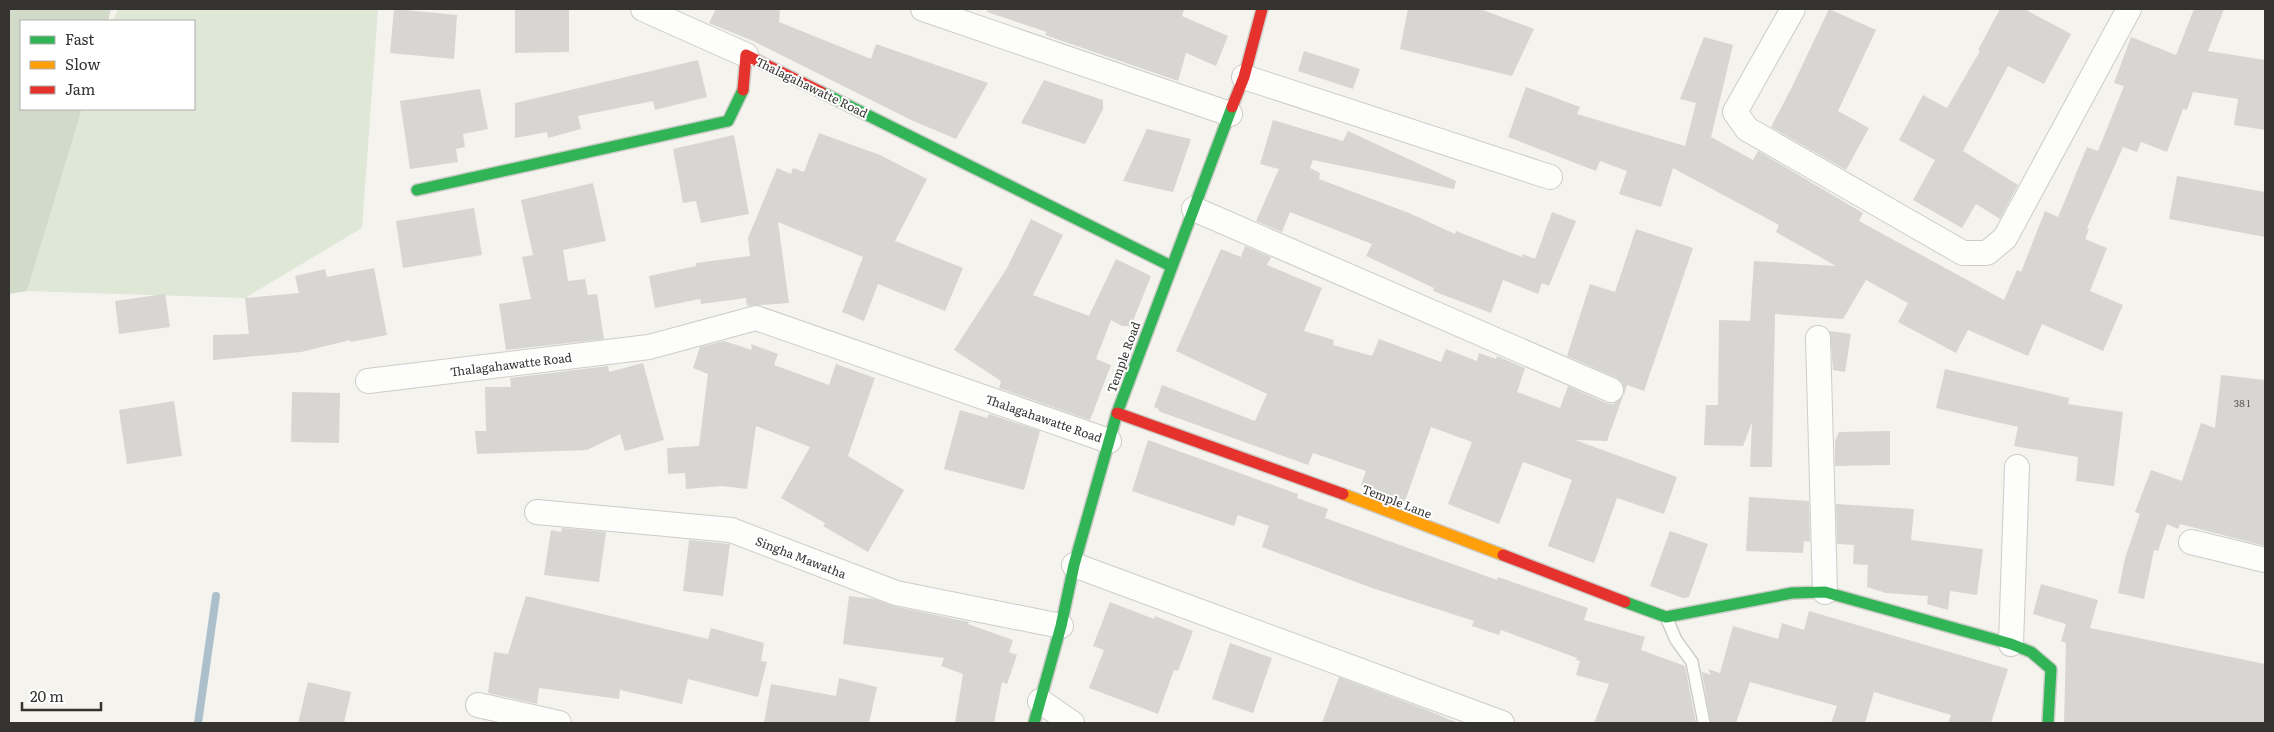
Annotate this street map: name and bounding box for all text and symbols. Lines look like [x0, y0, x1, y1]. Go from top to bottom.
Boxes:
legend [20, 20, 195, 110]
text: Fast [65, 27, 94, 50]
text: Slow [65, 52, 100, 75]
street label: Thalagahawatte Road [753, 52, 872, 122]
text: Jam [65, 77, 96, 100]
street label: Temple Road [1102, 318, 1144, 395]
street label: Thalagahawatte Road [449, 348, 574, 380]
street label: Thalagahawatte Road [983, 390, 1105, 447]
house number: 38 l [2234, 395, 2251, 410]
street label: Temple Lane [1359, 479, 1435, 523]
street label: Singha Mawatha [753, 531, 849, 583]
scale bar [22, 680, 101, 712]
text: 20 m [30, 684, 64, 707]

